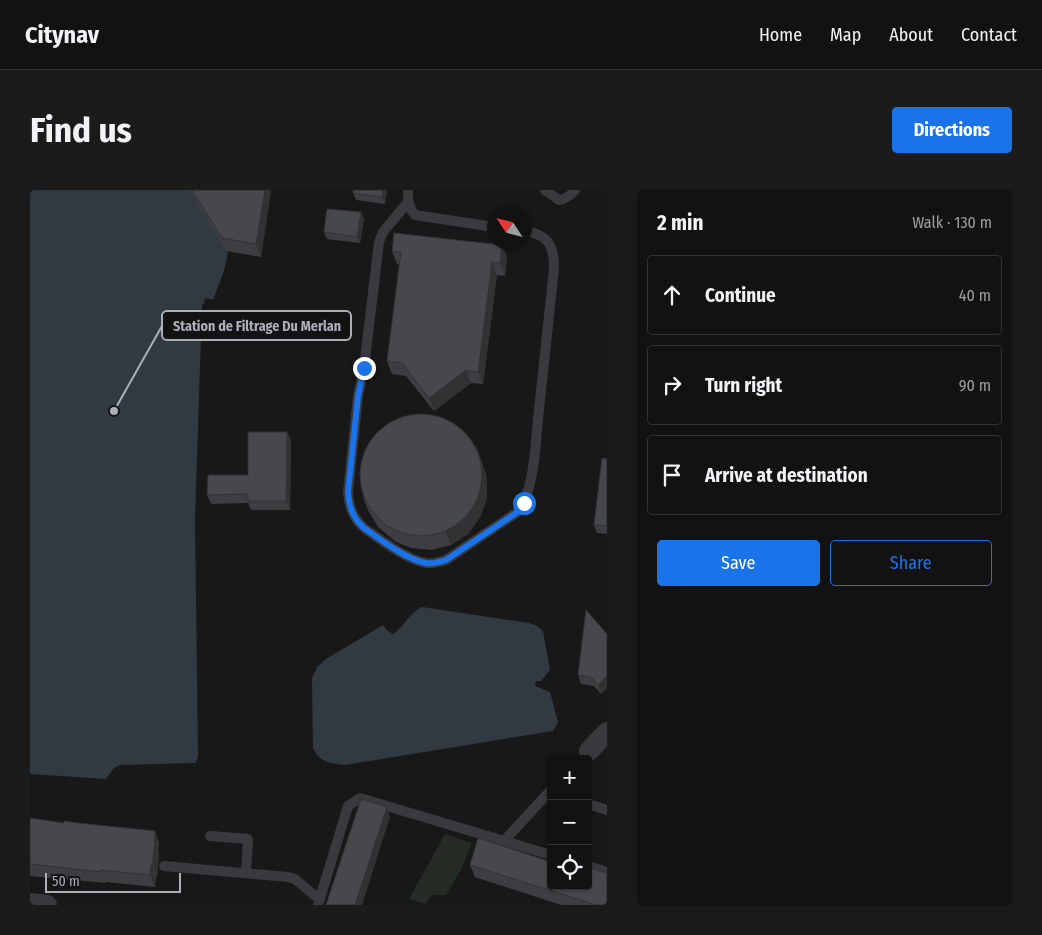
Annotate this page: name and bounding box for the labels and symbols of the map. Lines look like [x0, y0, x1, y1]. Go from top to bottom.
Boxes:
north arrow [487, 205, 532, 250]
callout: Station de Filtrage Du Merlan [162, 311, 351, 340]
text: Station de Filtrage Du Merlan [173, 318, 341, 335]
route end [353, 357, 376, 380]
route start [513, 492, 536, 515]
scale bar [45, 870, 181, 893]

